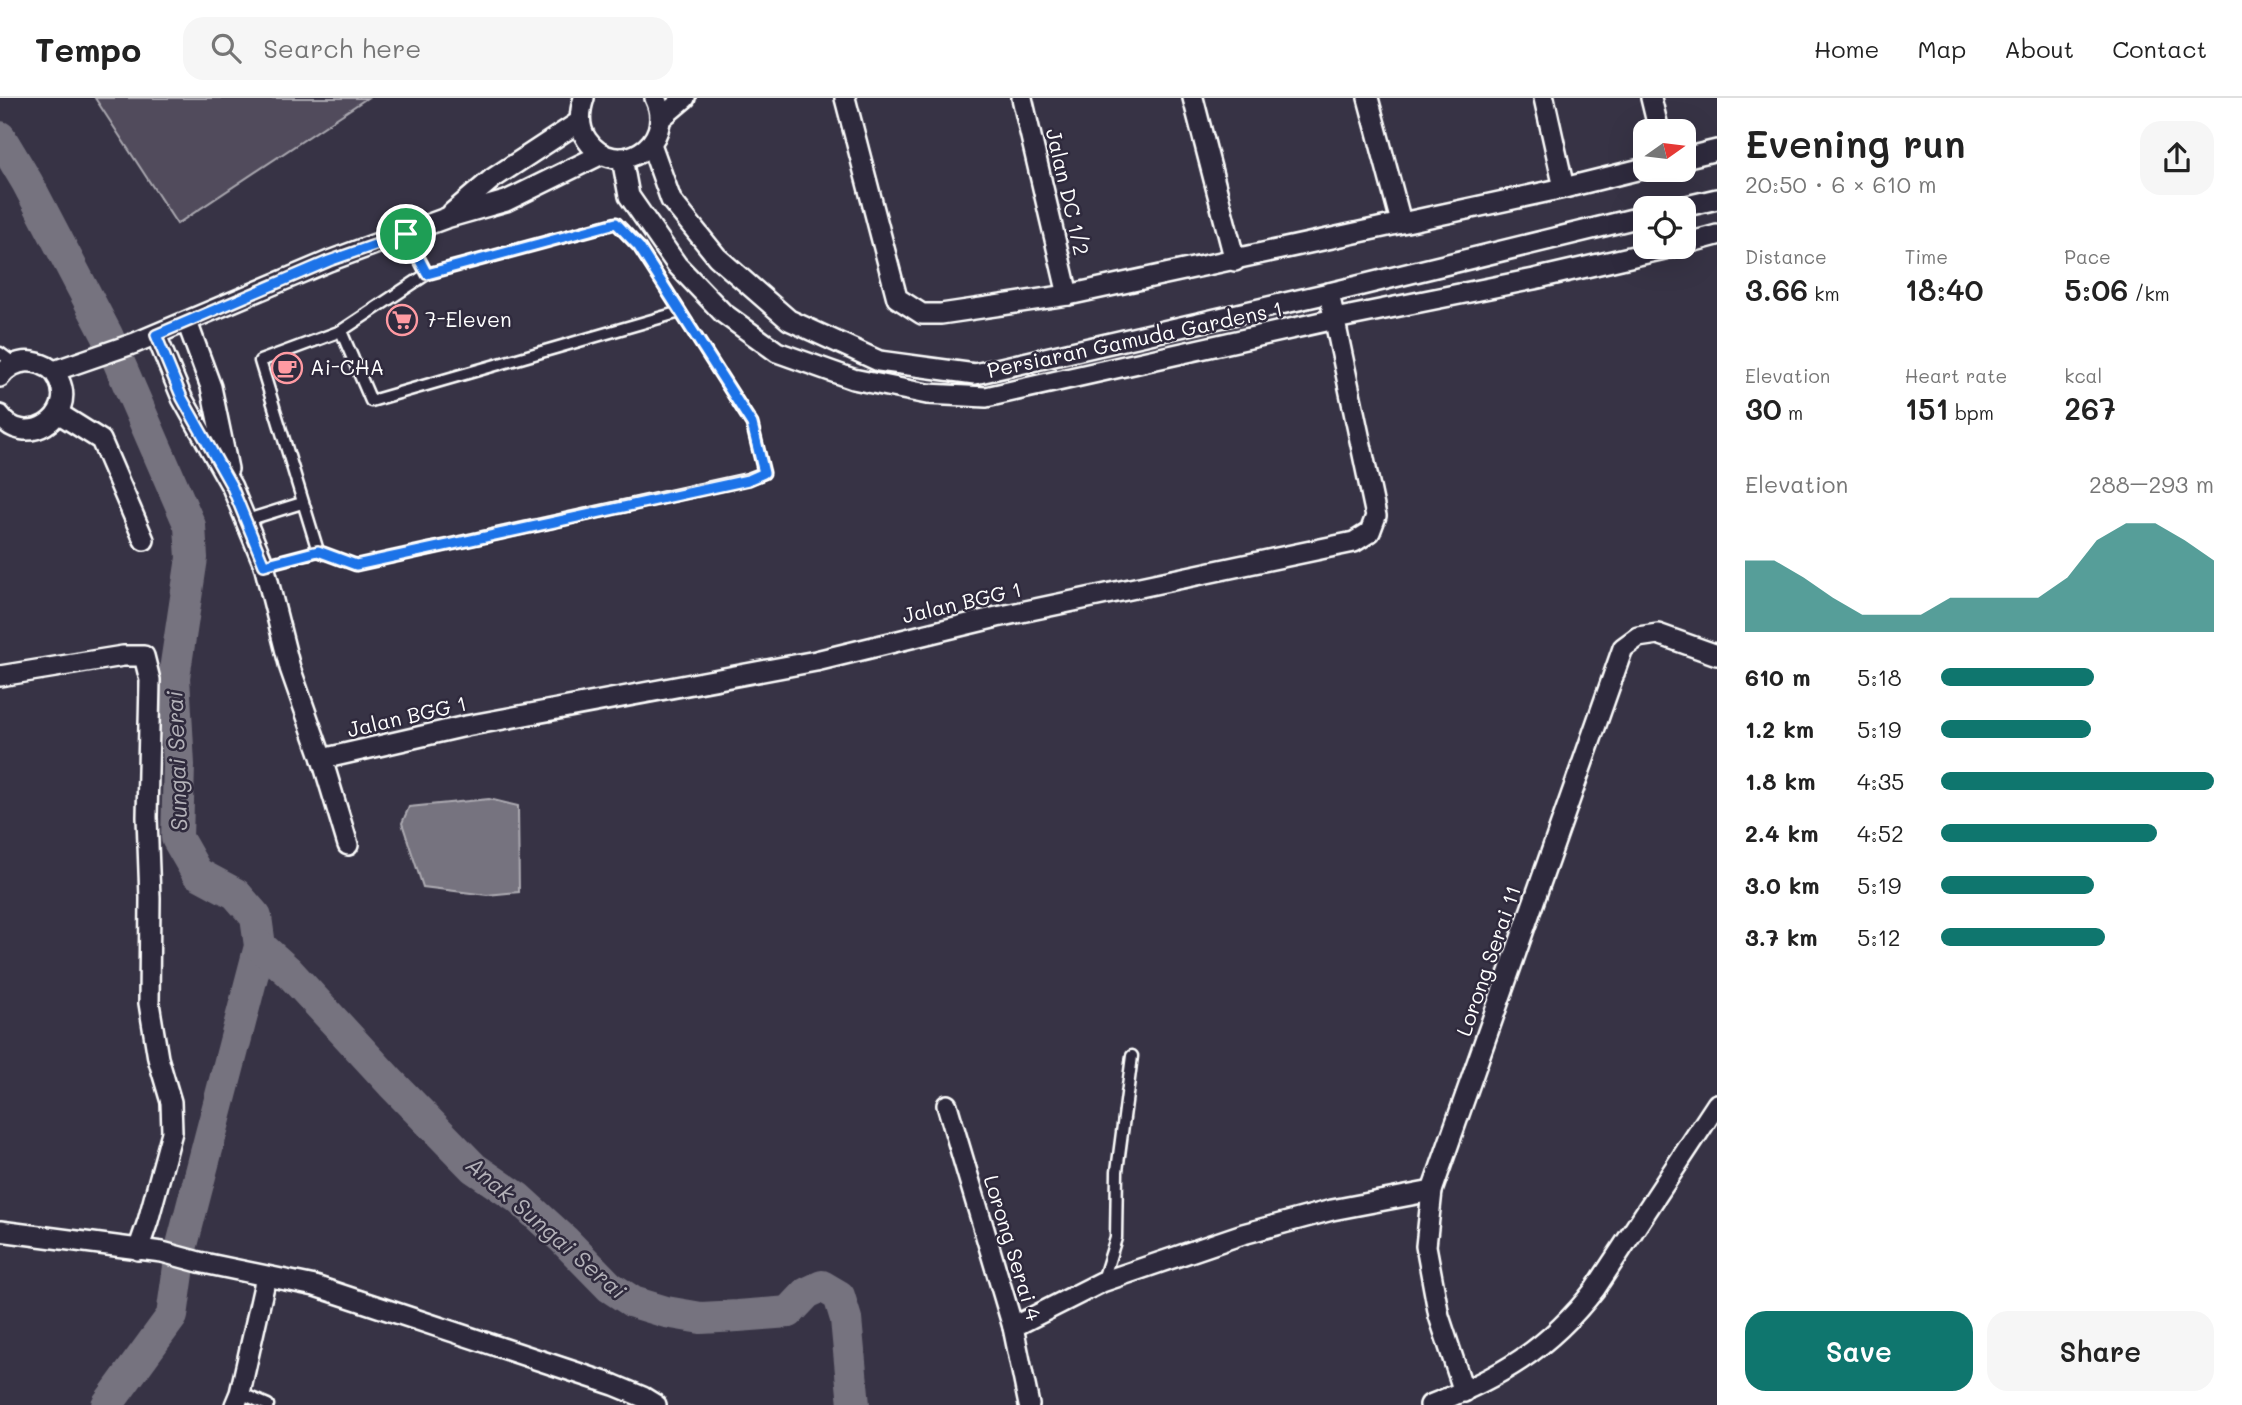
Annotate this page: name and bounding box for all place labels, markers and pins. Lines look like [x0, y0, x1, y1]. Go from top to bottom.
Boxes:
pin [376, 204, 436, 264]
supermarket icon: 7-Eleven [385, 303, 419, 337]
place label: 7-Eleven [425, 305, 512, 332]
cafe icon: Ai-CHA [270, 351, 304, 385]
place label: Ai-CHA [310, 353, 384, 380]

